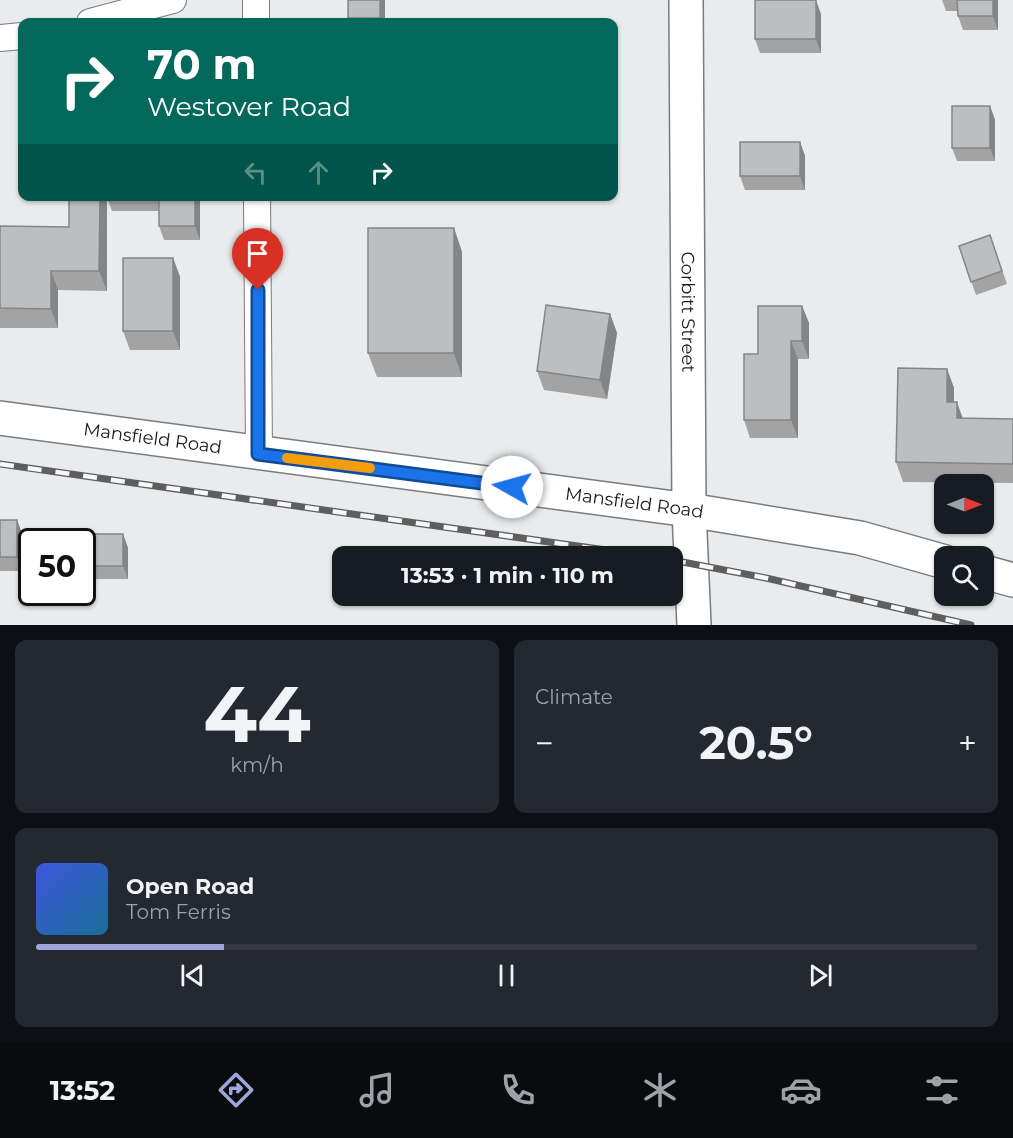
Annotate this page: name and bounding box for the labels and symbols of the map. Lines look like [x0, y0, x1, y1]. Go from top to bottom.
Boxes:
pin [232, 228, 283, 290]
street label: Corbitt Street [676, 251, 699, 373]
street label: Mansfield Road [82, 418, 223, 459]
position arrow [480, 455, 544, 519]
north arrow [934, 474, 994, 534]
street label: Mansfield Road [564, 483, 705, 523]
speed limit sign: 50 [18, 528, 96, 606]

